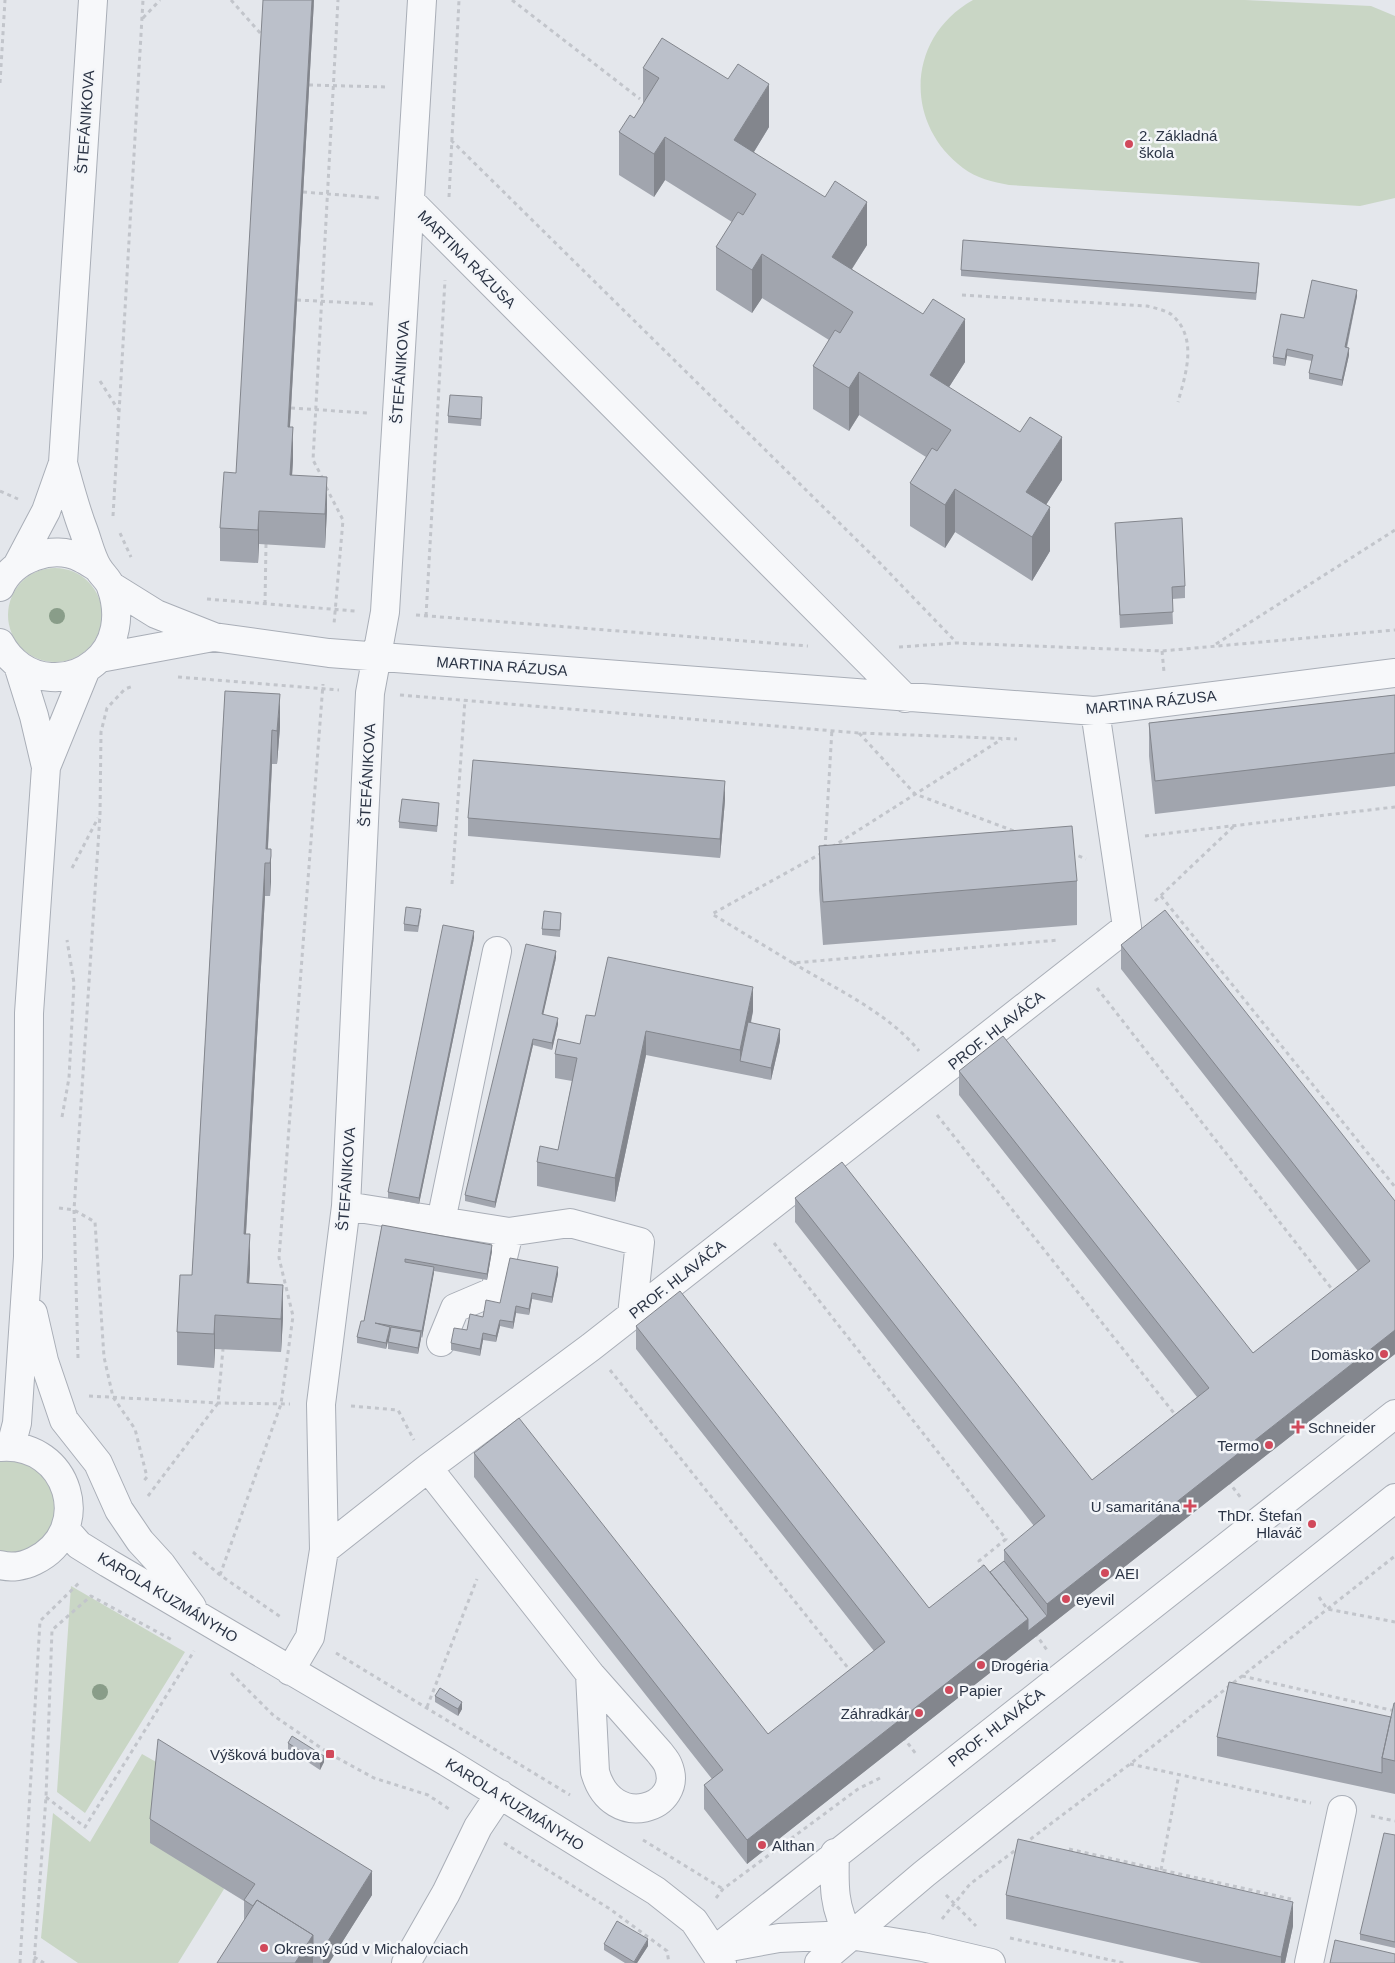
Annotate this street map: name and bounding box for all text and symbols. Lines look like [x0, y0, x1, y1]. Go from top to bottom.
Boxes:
street label: ŠTEFÁNIKOVA [73, 70, 97, 174]
place label: 2. Základná škola [1139, 127, 1218, 161]
marker: 2. Základná škola [1123, 138, 1135, 150]
street label: MARTINA RÁZUSA [415, 207, 519, 311]
street label: ŠTEFÁNIKOVA [388, 320, 412, 424]
street label: MARTINA RÁZUSA [436, 653, 568, 679]
street label: MARTINA RÁZUSA [1085, 687, 1217, 717]
street label: ŠTEFÁNIKOVA [356, 723, 378, 827]
street label: PROF. HLAVÁČA [945, 987, 1047, 1073]
street label: ŠTEFÁNIKOVA [334, 1127, 358, 1231]
street label: PROF. HLAVÁČA [626, 1236, 728, 1322]
place label: Domäsko [1311, 1346, 1374, 1363]
marker: Domäsko [1378, 1348, 1390, 1360]
place label: Schneider [1308, 1419, 1376, 1436]
marker: Schneider [1292, 1421, 1304, 1433]
place label: Termo [1217, 1437, 1259, 1454]
marker: Termo [1263, 1439, 1275, 1451]
place label: U samaritána [1091, 1498, 1181, 1515]
marker: U samaritána [1184, 1500, 1196, 1512]
place label: ThDr. Štefan Hlaváč [1218, 1507, 1302, 1541]
marker: ThDr. Štefan Hlaváč [1306, 1518, 1318, 1530]
street label: KAROLA KUZMÁNYHO [95, 1548, 241, 1646]
place label: AEI [1115, 1565, 1139, 1582]
marker: AEI [1099, 1567, 1111, 1579]
place label: eyevil [1076, 1591, 1114, 1608]
marker: eyevil [1060, 1593, 1072, 1605]
place label: Drogéria [991, 1657, 1049, 1674]
marker: Drogéria [975, 1659, 987, 1671]
place label: Papier [959, 1682, 1002, 1699]
marker: Papier [943, 1684, 955, 1696]
street label: PROF. HLAVÁČA [945, 1684, 1047, 1770]
place label: Záhradkár [841, 1705, 909, 1722]
marker: Záhradkár [913, 1707, 925, 1719]
place label: Výšková budova [210, 1746, 321, 1763]
marker: Výšková budova [324, 1748, 336, 1760]
street label: KAROLA KUZMÁNYHO [443, 1754, 587, 1854]
place label: Althan [772, 1837, 815, 1854]
marker: Althan [756, 1839, 768, 1851]
place label: Okresný súd v Michalovciach [274, 1940, 468, 1957]
marker: Okresný súd v Michalovciach [258, 1942, 270, 1954]

